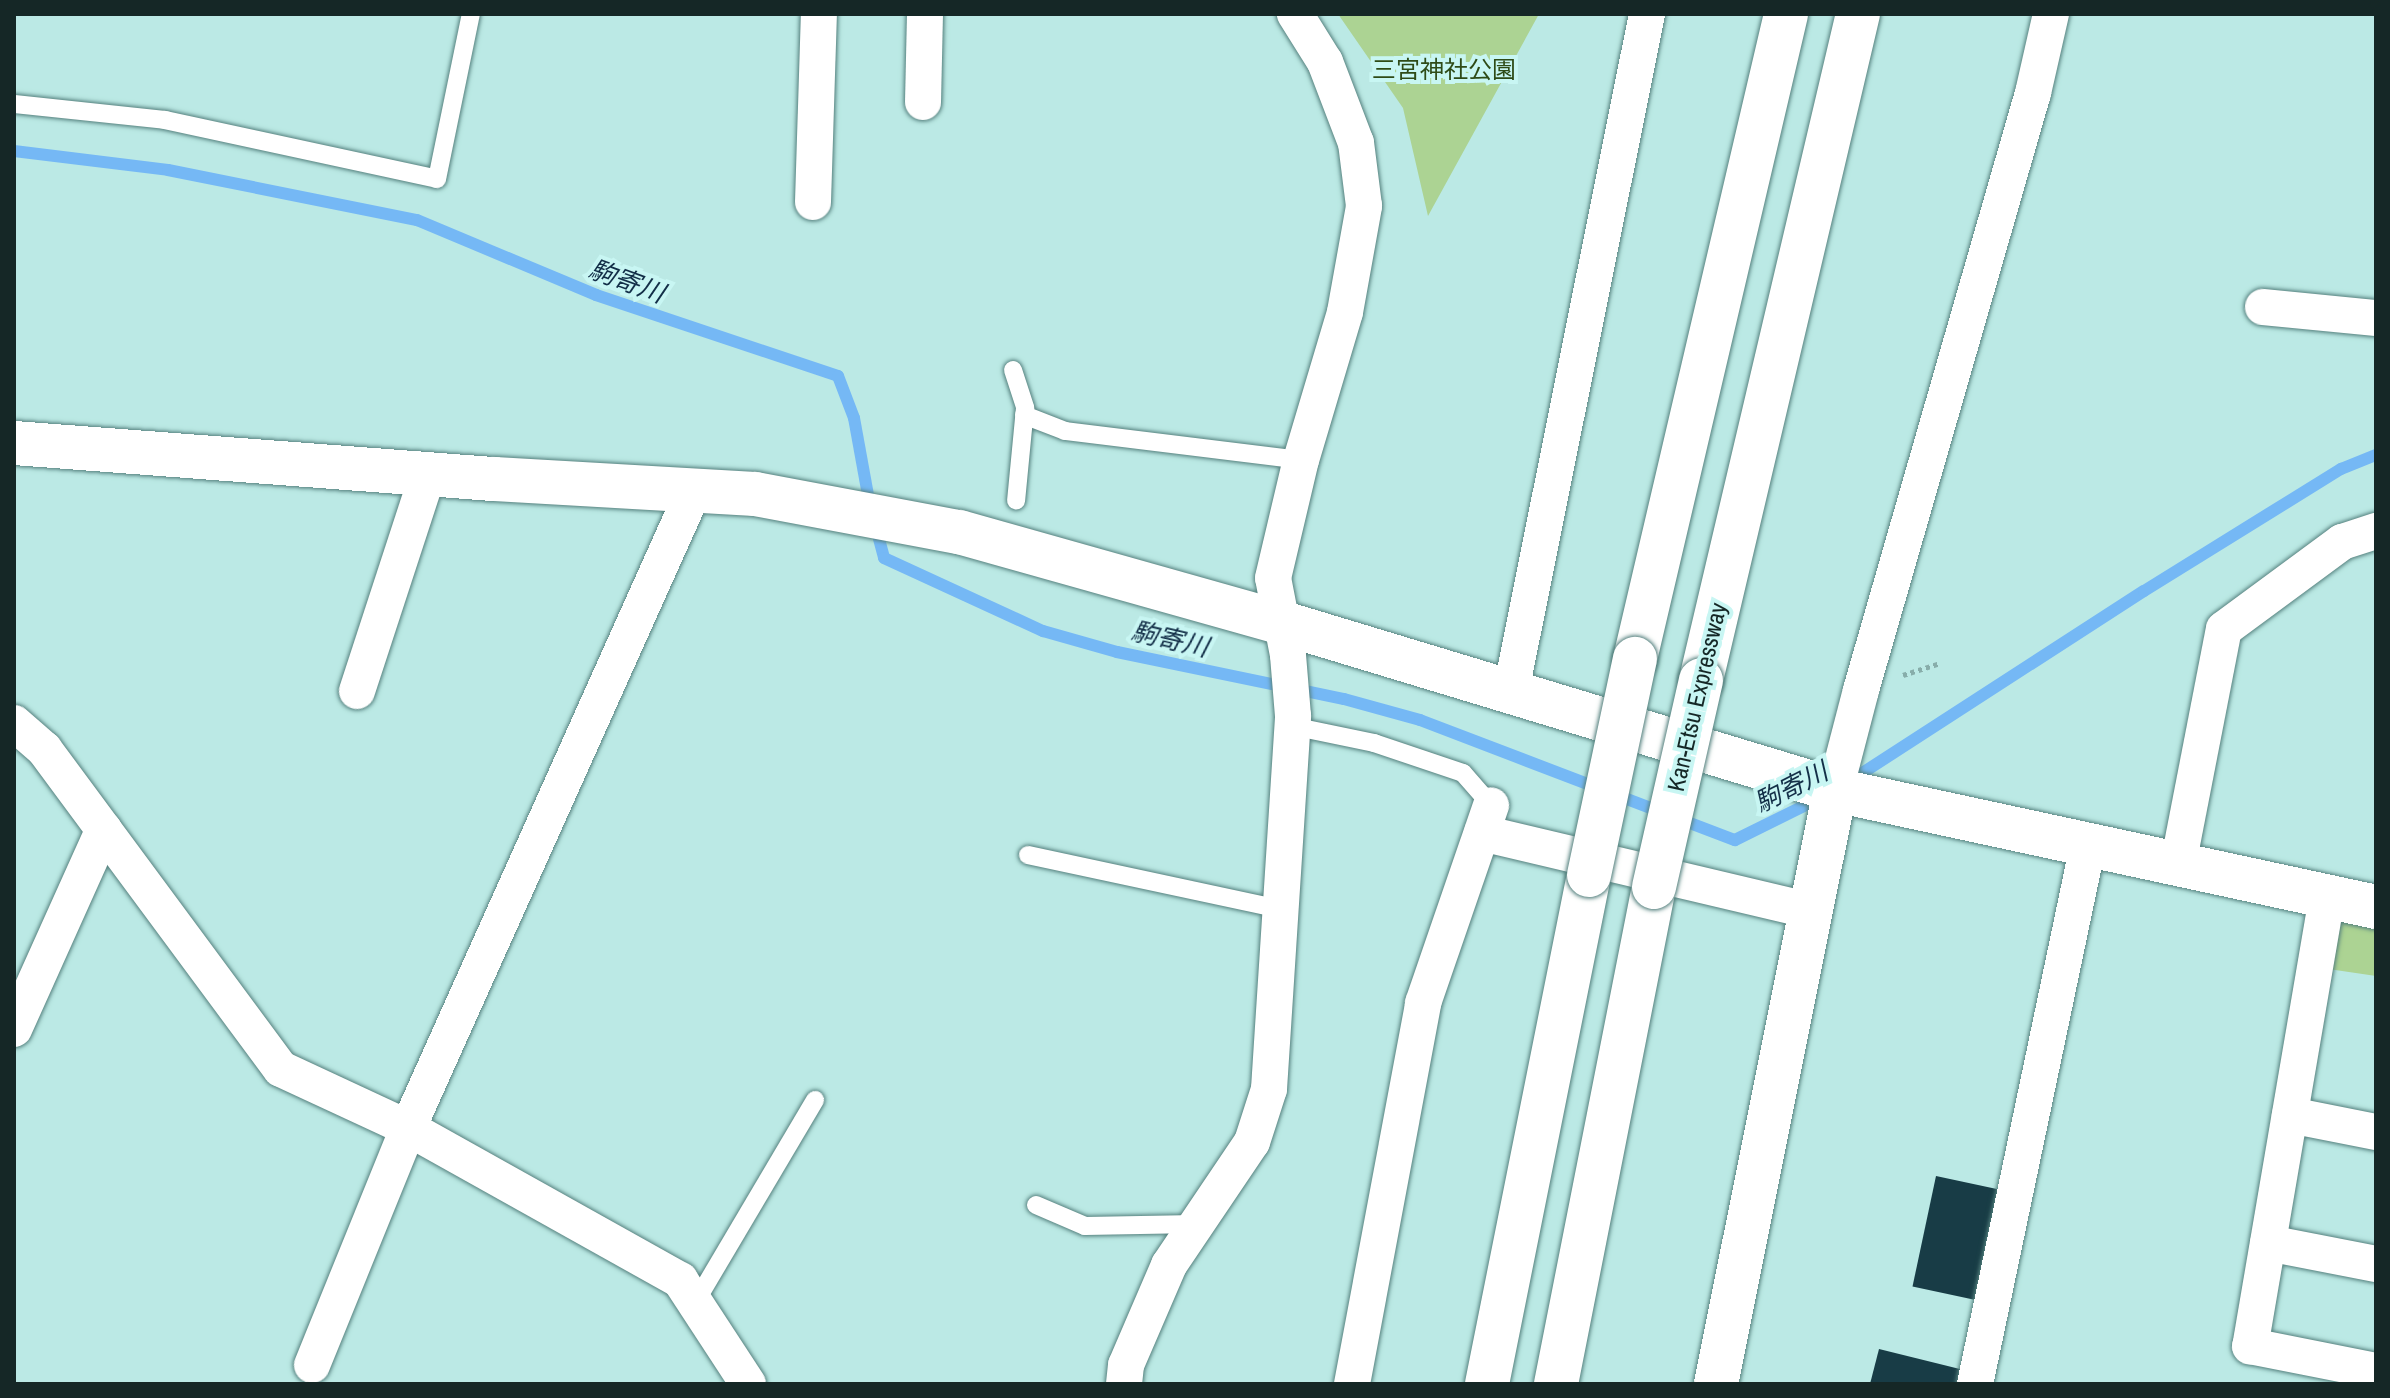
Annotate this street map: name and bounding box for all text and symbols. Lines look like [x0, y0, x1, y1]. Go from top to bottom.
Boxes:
park label: 三宮神社公園 [1372, 56, 1516, 84]
water label: 駒寄川 [585, 253, 669, 309]
street label: Kan-Etsu Expressway [1661, 600, 1733, 794]
water label: 駒寄川 [1128, 615, 1212, 663]
water label: 駒寄川 [1749, 755, 1833, 819]

